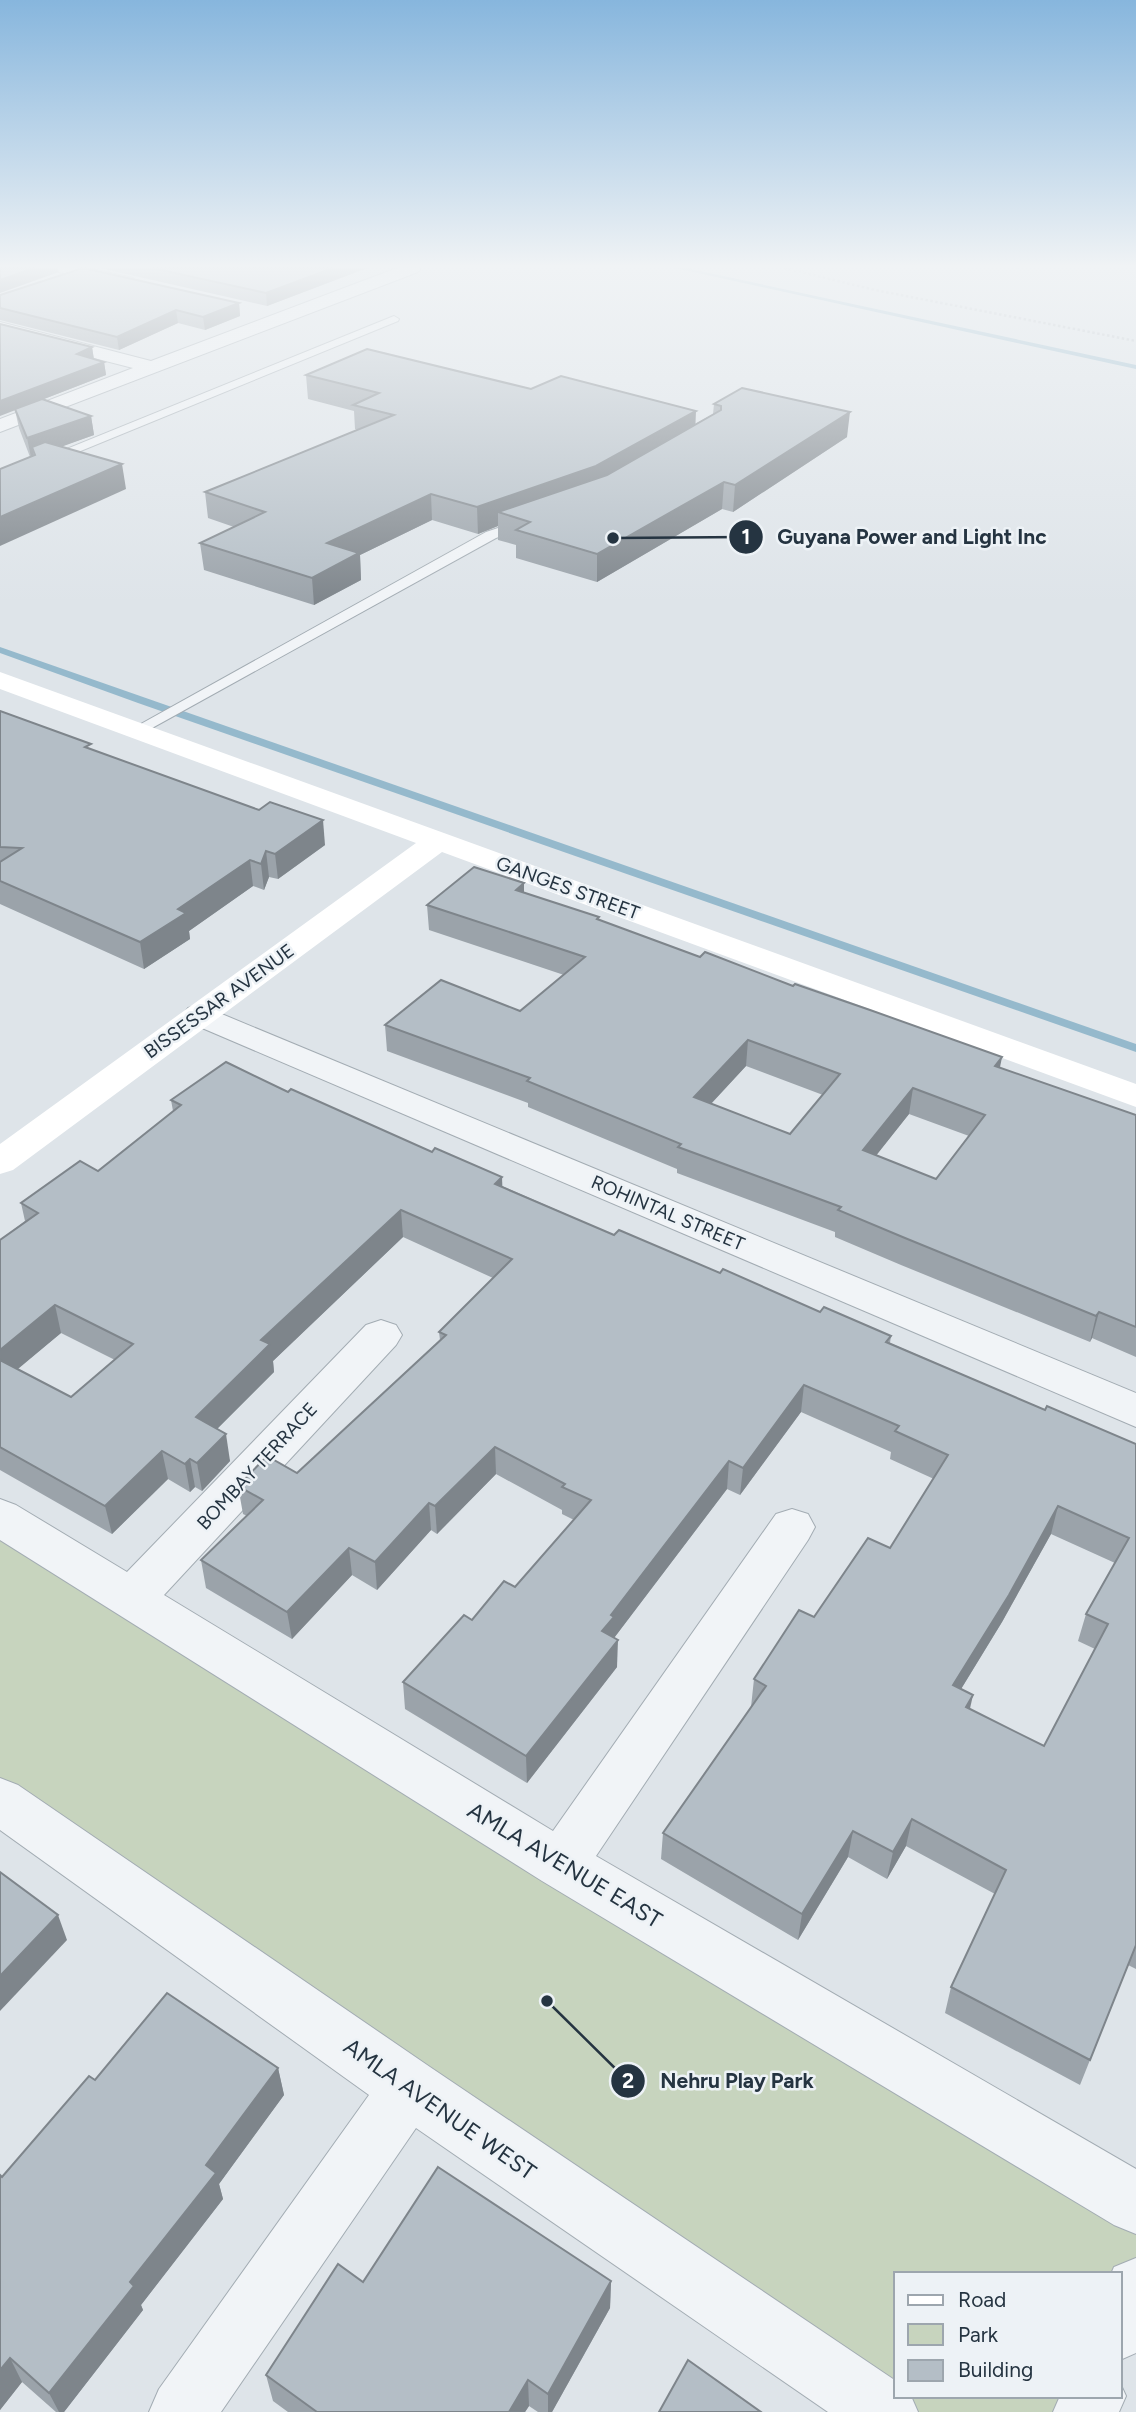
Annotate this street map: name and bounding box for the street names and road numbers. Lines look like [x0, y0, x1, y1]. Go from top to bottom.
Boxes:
street label: GANGES STREET [493, 851, 643, 925]
street label: BISSESSAR AVENUE [139, 939, 299, 1063]
street label: ROHINTAL STREET [588, 1170, 749, 1256]
street label: BOMBAY TERRACE [192, 1398, 322, 1534]
street label: AMLA AVENUE EAST [463, 1796, 667, 1934]
street label: AMLA AVENUE WEST [338, 2032, 542, 2186]

